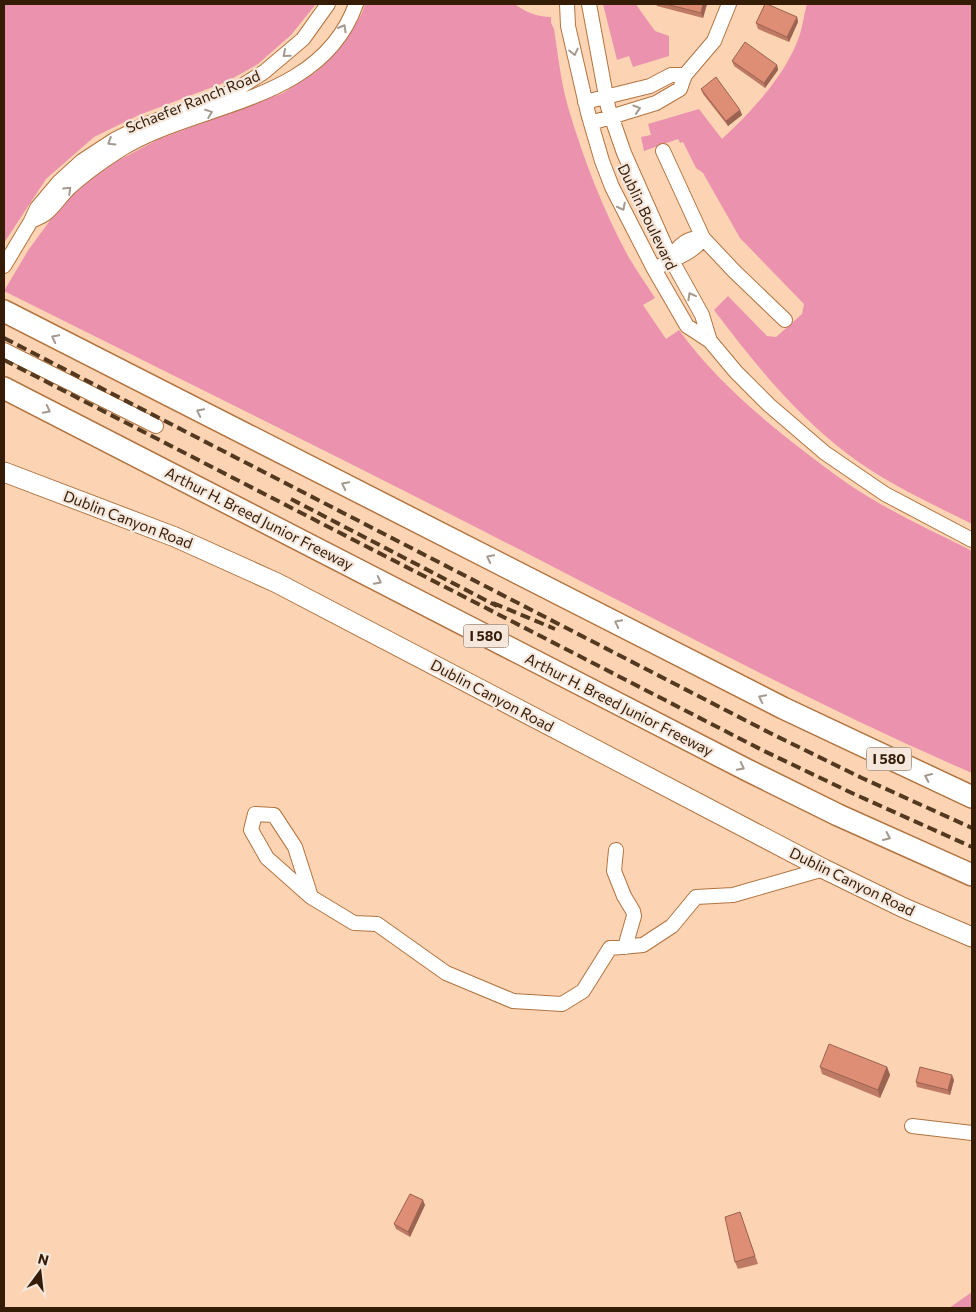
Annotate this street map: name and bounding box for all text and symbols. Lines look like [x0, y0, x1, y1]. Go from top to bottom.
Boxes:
one-way arrow [337, 25, 347, 34]
one-way arrow [568, 47, 579, 56]
one-way arrow [283, 49, 292, 58]
street label: Schaefer Ranch Road [123, 66, 262, 136]
one-way arrow [633, 105, 641, 115]
one-way arrow [204, 109, 213, 119]
one-way arrow [107, 136, 116, 145]
street label: Dublin Boulevard [614, 161, 681, 273]
one-way arrow [62, 187, 71, 196]
one-way arrow [616, 201, 626, 210]
one-way arrow [688, 292, 698, 301]
one-way arrow [52, 334, 61, 344]
one-way arrow [42, 404, 51, 414]
one-way arrow [196, 408, 205, 418]
street label: Arthur H. Breed Junior Freeway [162, 463, 357, 574]
one-way arrow [341, 481, 350, 491]
street label: Dublin Canyon Road [61, 486, 196, 552]
one-way arrow [486, 554, 495, 564]
one-way arrow [373, 575, 382, 585]
one-way arrow [614, 619, 623, 629]
road number: I 580 [464, 624, 508, 648]
street label: Arthur H. Breed Junior Freeway [522, 649, 717, 760]
street label: Dublin Canyon Road [428, 655, 557, 735]
one-way arrow [759, 694, 768, 704]
road number: I 580 [866, 748, 912, 771]
one-way arrow [735, 761, 744, 771]
one-way arrow [924, 773, 933, 783]
one-way arrow [882, 831, 891, 842]
street label: Dublin Canyon Road [787, 843, 918, 919]
north arrow [15, 1247, 65, 1297]
text: N [36, 1249, 51, 1269]

